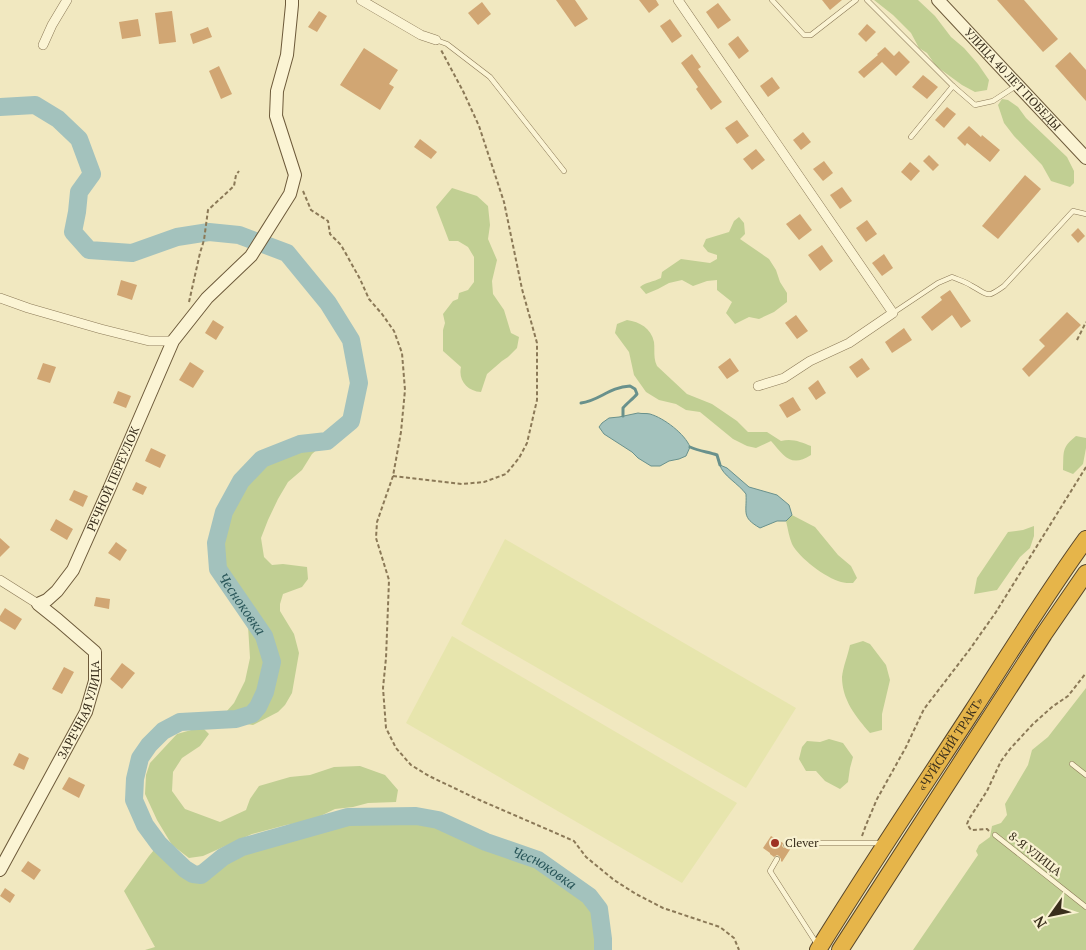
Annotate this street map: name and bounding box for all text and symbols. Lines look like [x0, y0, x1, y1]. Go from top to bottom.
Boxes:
street label: УЛИЦА 40 ЛЕТ ПОБЕДЫ [961, 25, 1064, 134]
street label: РЕЧНОЙ ПЕРЕУЛОК [83, 424, 142, 533]
water label: Чесноковка [214, 569, 270, 638]
street label: ЗАРЕЧНАЯ УЛИЦА [54, 660, 103, 761]
street label: «ЧУЙСКИЙ ТРАКТ» [914, 694, 987, 794]
street label: 8-Я УЛИЦА [1006, 828, 1065, 879]
place label: Clever [785, 835, 819, 850]
marker: Clever [769, 837, 781, 849]
water label: Чесноковка [510, 842, 581, 893]
north arrow [1026, 890, 1076, 940]
text: N [1029, 912, 1051, 932]

